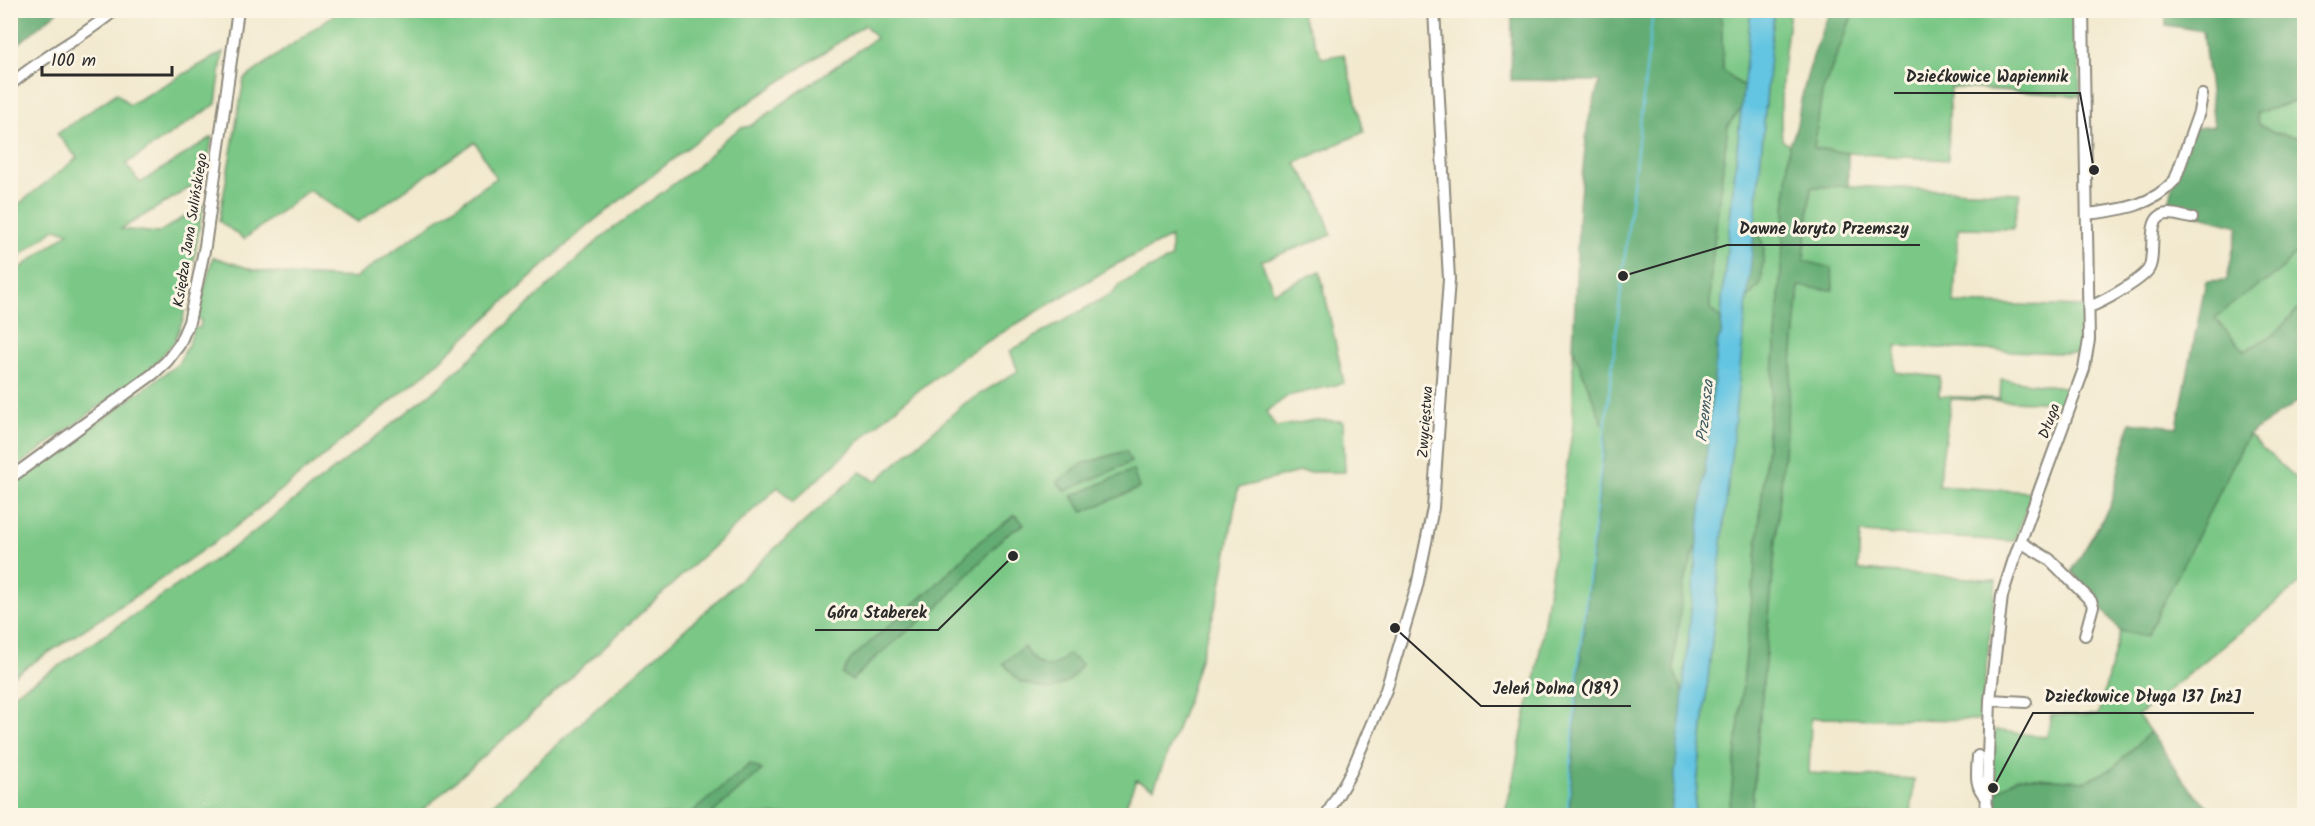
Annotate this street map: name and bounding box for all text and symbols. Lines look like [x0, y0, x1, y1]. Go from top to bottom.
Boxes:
scale bar [42, 39, 172, 77]
text: 100 m [51, 47, 96, 76]
callout: Dziećkowice Wapiennik [1894, 59, 2080, 93]
text: Dziećkowice Wapiennik [1906, 65, 2069, 90]
street label: Księdza Jana Sulińskiego [167, 151, 215, 309]
callout: Dawne koryto Przemszy [1727, 211, 1920, 245]
text: Dawne koryto Przemszy [1739, 217, 1909, 242]
water label: Przemsza [1690, 377, 1721, 443]
street label: Zwycięstwa [1411, 385, 1440, 459]
street label: Długa [2032, 400, 2067, 443]
callout: Góra Staberek [815, 596, 938, 630]
text: Góra Staberek [827, 601, 928, 626]
callout: Jeleń Dolna (189) [1481, 672, 1631, 706]
text: Jeleń Dolna (189) [1493, 677, 1619, 702]
callout: Dziećkowice Długa 137 [nż] [2033, 679, 2254, 713]
text: Dziećkowice Długa 137 [nż] [2045, 685, 2241, 710]

